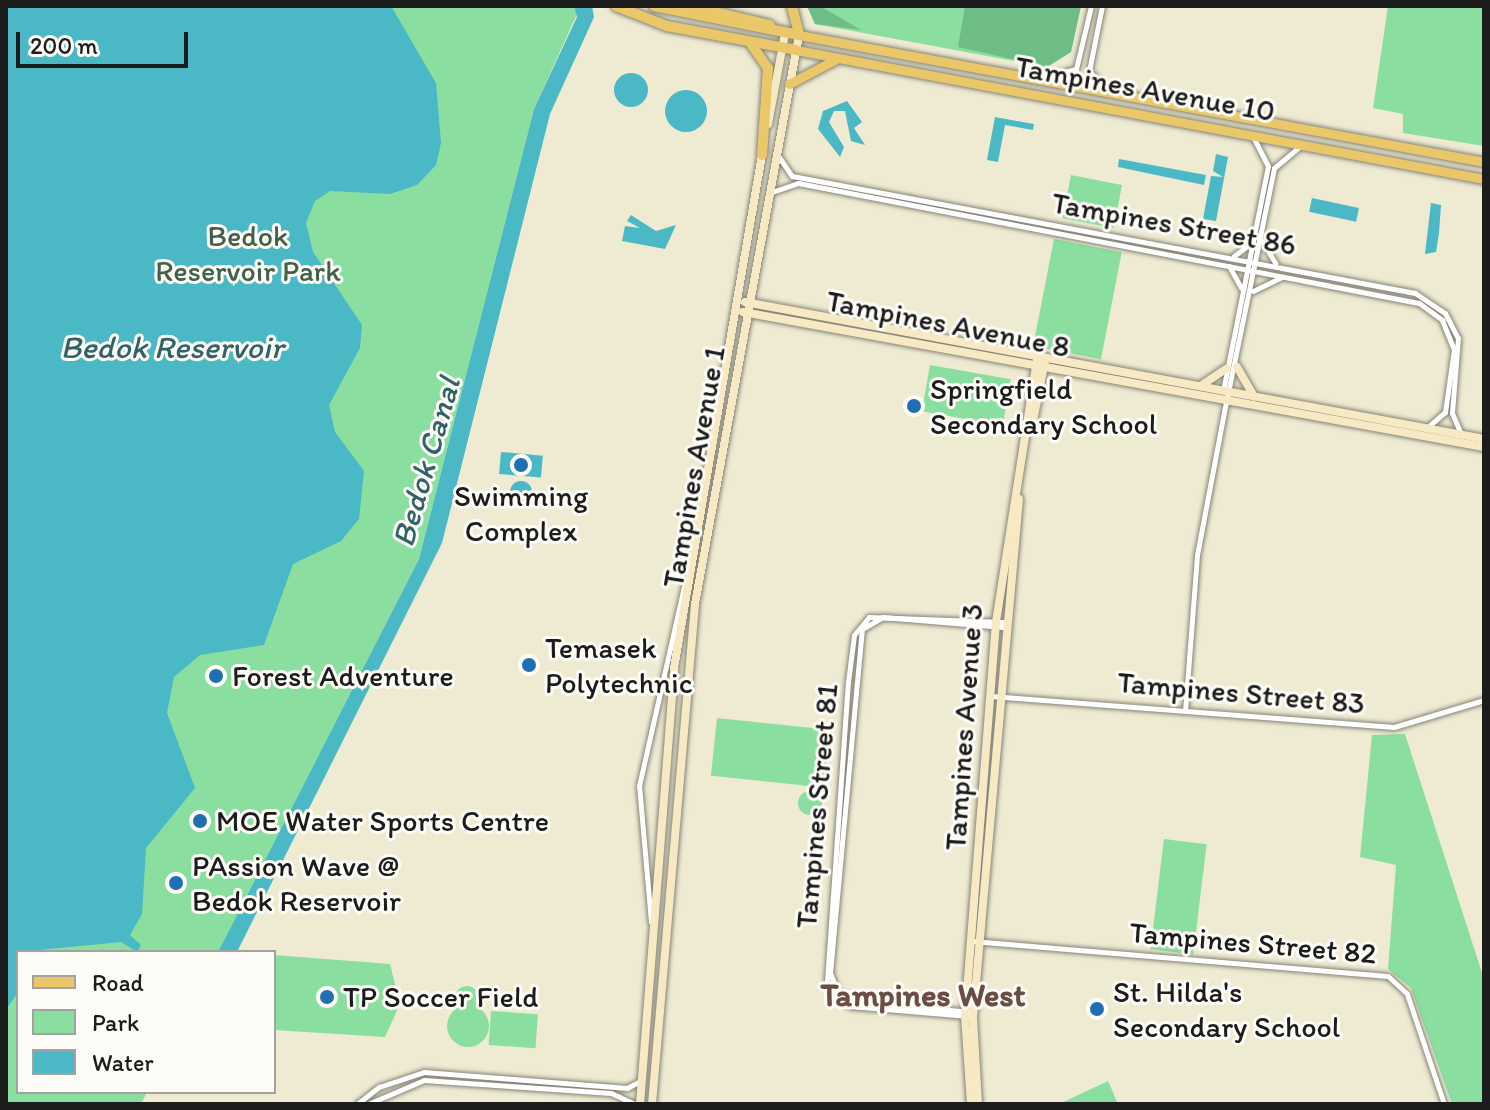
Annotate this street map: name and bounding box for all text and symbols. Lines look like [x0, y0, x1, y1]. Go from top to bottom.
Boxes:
scale bar [20, 16, 192, 66]
text: 200 m [30, 31, 98, 60]
street label: Tampines Avenue 10 [1013, 49, 1277, 129]
street label: Tampines Street 86 [1049, 185, 1299, 263]
park label: Bedok Reservoir Park [155, 218, 341, 288]
street label: Tampines Avenue 8 [824, 283, 1072, 365]
water label: Bedok Reservoir [61, 328, 283, 366]
street label: Tampines Avenue 1 [655, 344, 733, 590]
place label: Springfield Secondary School [930, 371, 1156, 442]
water label: Bedok Canal [384, 373, 468, 551]
marker: Springfield Secondary School [905, 397, 923, 415]
marker: Swimming Complex [512, 456, 530, 474]
place label: Swimming Complex [454, 478, 588, 548]
street label: Tampines Avenue 3 [937, 603, 991, 851]
place label: Temasek Polytechnic [545, 630, 693, 700]
marker: Temasek Polytechnic [520, 656, 538, 674]
place label: Forest Adventure [232, 658, 454, 694]
street label: Tampines Street 83 [1116, 664, 1366, 722]
marker: Forest Adventure [207, 667, 225, 685]
street label: Tampines Street 81 [788, 682, 846, 930]
place label: MOE Water Sports Centre [216, 803, 547, 839]
marker: MOE Water Sports Centre [191, 812, 209, 830]
place label: PAssion Wave @ Bedok Reservoir [192, 848, 399, 918]
marker: PAssion Wave @ Bedok Reservoir [167, 874, 185, 892]
street label: Tampines Street 82 [1128, 914, 1378, 972]
legend [16, 950, 276, 1094]
text: Road [92, 968, 144, 997]
place label: St. Hilda's Secondary School [1113, 974, 1339, 1044]
district label: Tampines West [820, 976, 1026, 1014]
place label: TP Soccer Field [343, 979, 538, 1015]
marker: TP Soccer Field [318, 988, 336, 1006]
marker: St. Hilda's Secondary School [1088, 1000, 1106, 1018]
text: Park [92, 1008, 139, 1037]
text: Water [92, 1048, 154, 1077]

